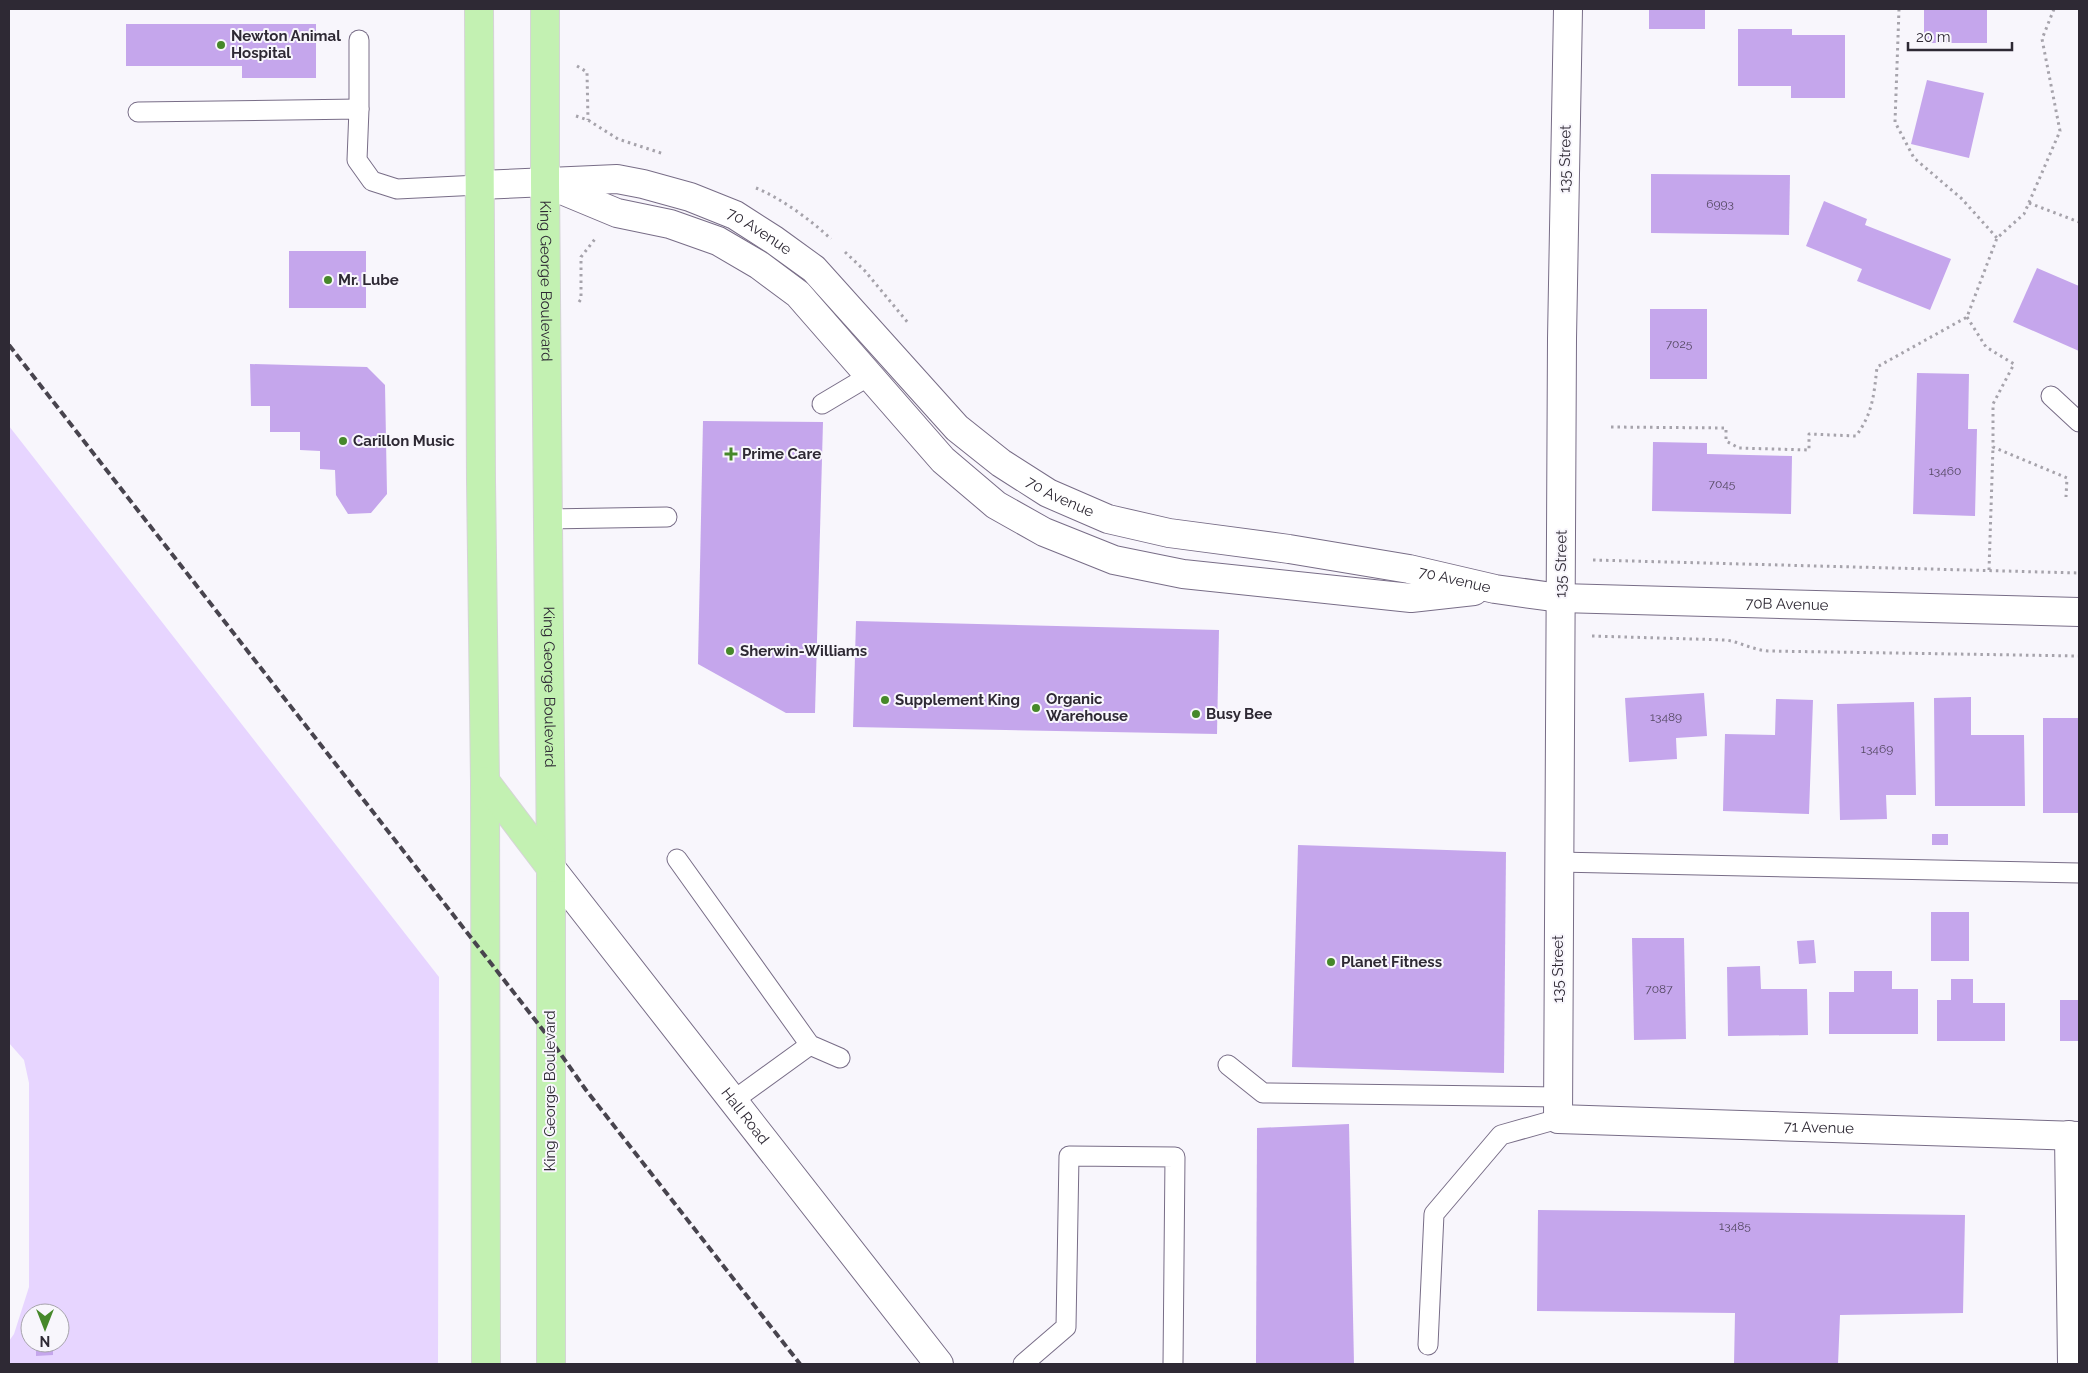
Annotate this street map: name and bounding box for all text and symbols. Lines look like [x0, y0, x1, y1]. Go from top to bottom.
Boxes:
scale bar [1908, 20, 2012, 52]
place label: Newton Animal Hospital [231, 27, 341, 62]
text: 20 m [1916, 28, 1951, 46]
marker: Newton Animal Hospital [215, 39, 227, 51]
street label: 135 Street [1555, 125, 1575, 193]
house number: 6993 [1706, 197, 1734, 211]
street label: King George Boulevard [536, 200, 556, 362]
street label: 70 Avenue [725, 204, 795, 259]
place label: Mr. Lube [338, 271, 399, 289]
marker: Mr. Lube [322, 274, 334, 286]
house number: 7025 [1666, 337, 1693, 351]
place label: Carillon Music [353, 432, 455, 450]
marker: Carillon Music [337, 435, 349, 447]
place label: Prime Care [742, 445, 821, 463]
marker: Prime Care [724, 447, 738, 461]
house number: 13460 [1929, 464, 1961, 478]
street label: 70 Avenue [1023, 472, 1097, 521]
house number: 7045 [1709, 477, 1736, 491]
street label: 135 Street [1551, 530, 1571, 598]
street label: 70 Avenue [1417, 563, 1493, 597]
street label: 70B Avenue [1745, 594, 1829, 614]
street label: King George Boulevard [540, 606, 559, 768]
place label: Sherwin-Williams [740, 642, 867, 660]
marker: Sherwin-Williams [724, 645, 736, 657]
place label: Organic Warehouse [1046, 690, 1128, 725]
place label: Supplement King [895, 691, 1020, 709]
marker: Supplement King [879, 694, 891, 706]
marker: Organic Warehouse [1030, 702, 1042, 714]
place label: Busy Bee [1206, 705, 1272, 723]
marker: Busy Bee [1190, 708, 1202, 720]
house number: 13489 [1650, 710, 1682, 724]
house number: 13469 [1861, 742, 1893, 756]
street label: 135 Street [1549, 935, 1567, 1003]
place label: Planet Fitness [1341, 953, 1442, 971]
marker: Planet Fitness [1325, 956, 1337, 968]
house number: 7087 [1645, 982, 1673, 996]
street label: King George Boulevard [541, 1010, 559, 1172]
street label: Hall Road [717, 1084, 773, 1148]
street label: 71 Avenue [1783, 1117, 1855, 1138]
house number: 13485 [1719, 1219, 1751, 1233]
north arrow [20, 1303, 70, 1353]
text: N [40, 1333, 50, 1349]

